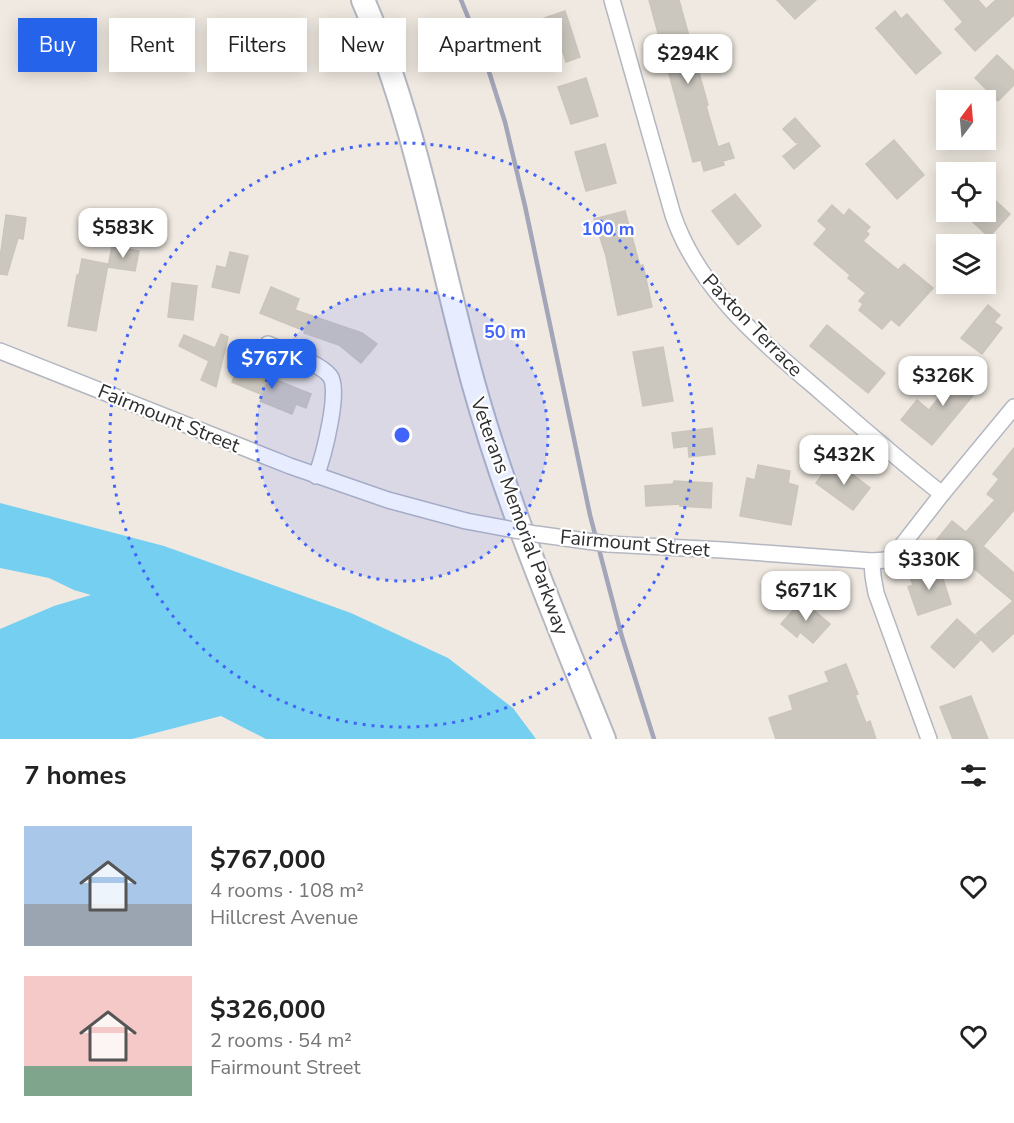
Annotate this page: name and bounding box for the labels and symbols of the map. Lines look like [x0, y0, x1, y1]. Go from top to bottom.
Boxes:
pin: $294K [646, 34, 730, 85]
north arrow [936, 90, 996, 150]
pin: $583K [81, 208, 165, 259]
text: 100 m [581, 217, 635, 241]
street label: Paxton Terrace [697, 268, 809, 383]
text: 50 m [484, 320, 526, 344]
pin: $767K [230, 339, 314, 390]
pin: $326K [901, 356, 985, 407]
street label: Fairmount Street [94, 378, 245, 460]
street label: Veterans Memorial Parkway [464, 393, 575, 639]
centre of rings [392, 425, 412, 445]
pin: $432K [802, 435, 886, 486]
street label: Fairmount Street [559, 523, 712, 564]
pin: $330K [887, 540, 971, 591]
pin: $671K [764, 571, 848, 622]

